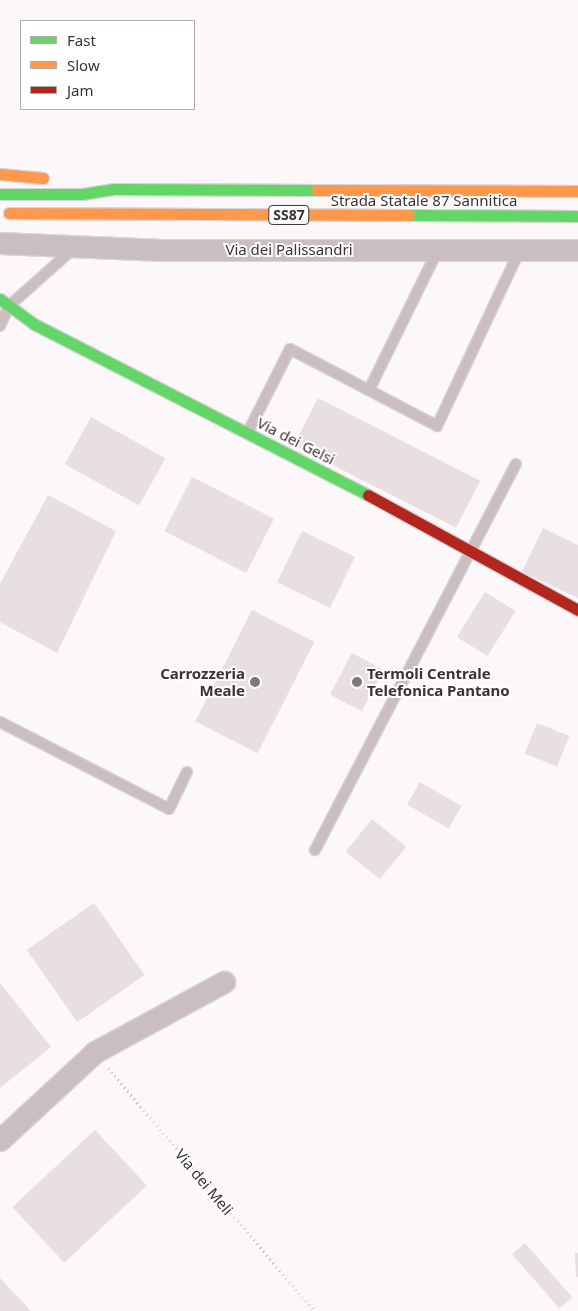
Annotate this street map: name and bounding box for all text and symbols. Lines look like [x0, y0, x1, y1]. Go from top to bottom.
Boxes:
legend [20, 20, 195, 110]
text: Fast [67, 30, 96, 50]
text: Slow [67, 55, 100, 75]
text: Jam [67, 80, 94, 100]
street label: Strada Statale 87 Sannitica [331, 192, 517, 210]
road number: SS87 [268, 204, 310, 226]
street label: Via dei Palissandri [225, 241, 353, 259]
street label: Via dei Gelsi [254, 414, 338, 468]
place label: Carrozzeria Meale [160, 664, 245, 699]
place label: Termoli Centrale Telefonica Pantano [367, 664, 510, 699]
marker: Carrozzeria Meale [249, 676, 261, 688]
marker: Termoli Centrale Telefonica Pantano [351, 676, 363, 688]
street label: Via dei Meli [171, 1145, 237, 1219]

